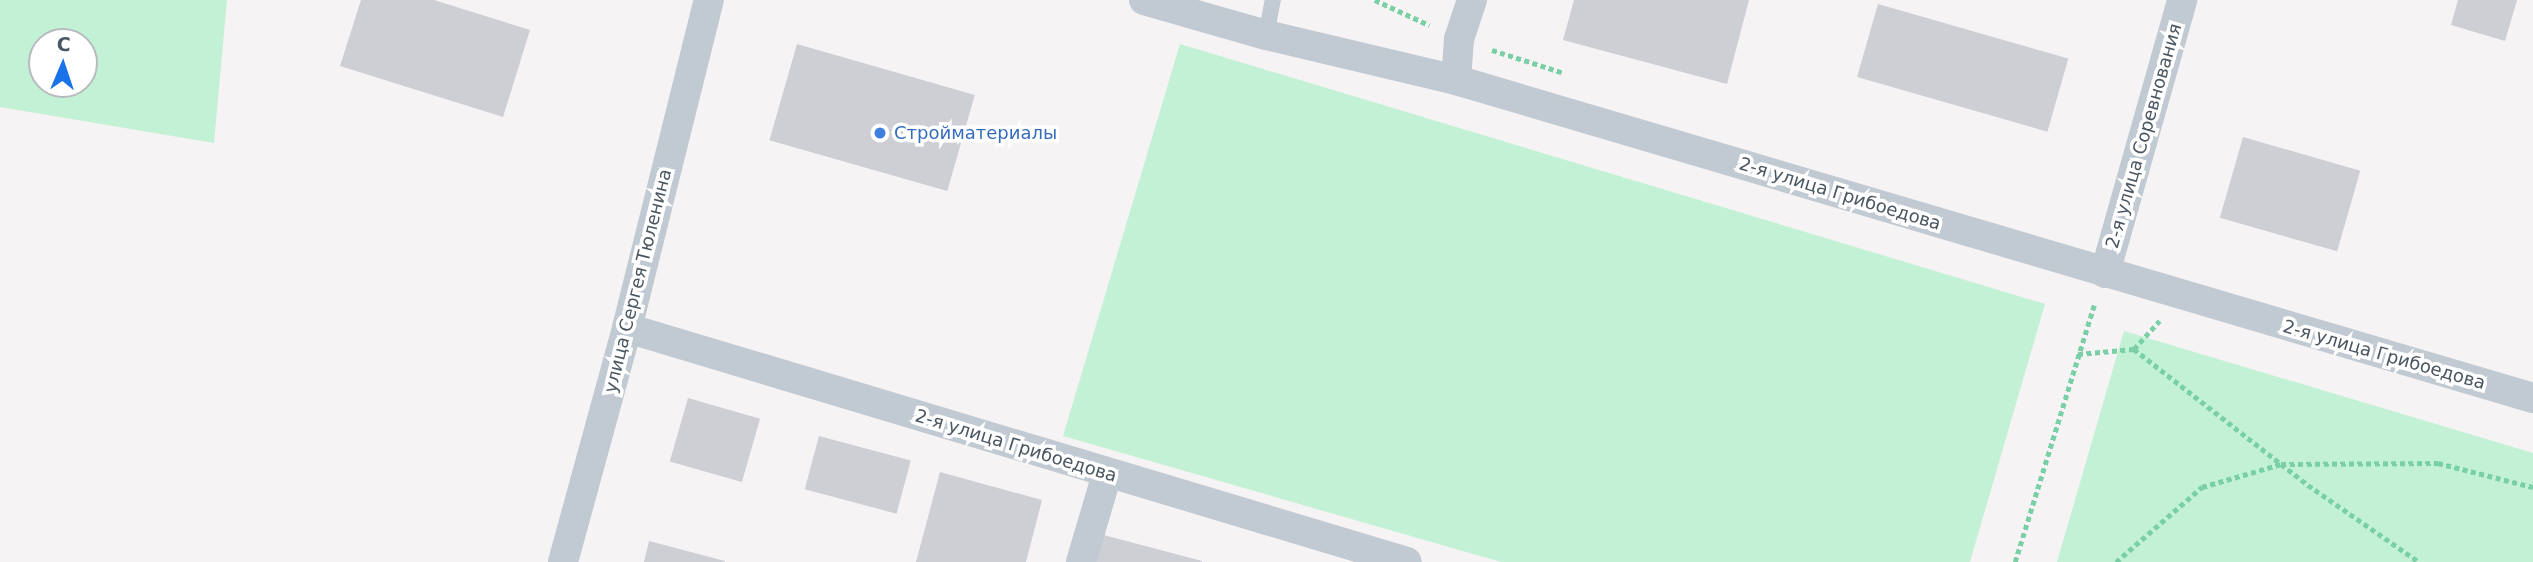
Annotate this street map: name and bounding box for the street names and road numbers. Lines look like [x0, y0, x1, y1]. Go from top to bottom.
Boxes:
street label: 2-я улица Соревнования [2102, 21, 2186, 251]
street label: 2-я улица Грибоедова [1737, 153, 1943, 235]
street label: улица Сергея Тюленина [600, 167, 676, 395]
street label: 2-я улица Грибоедова [2280, 316, 2488, 394]
street label: 2-я улица Грибоедова [913, 405, 1119, 487]

